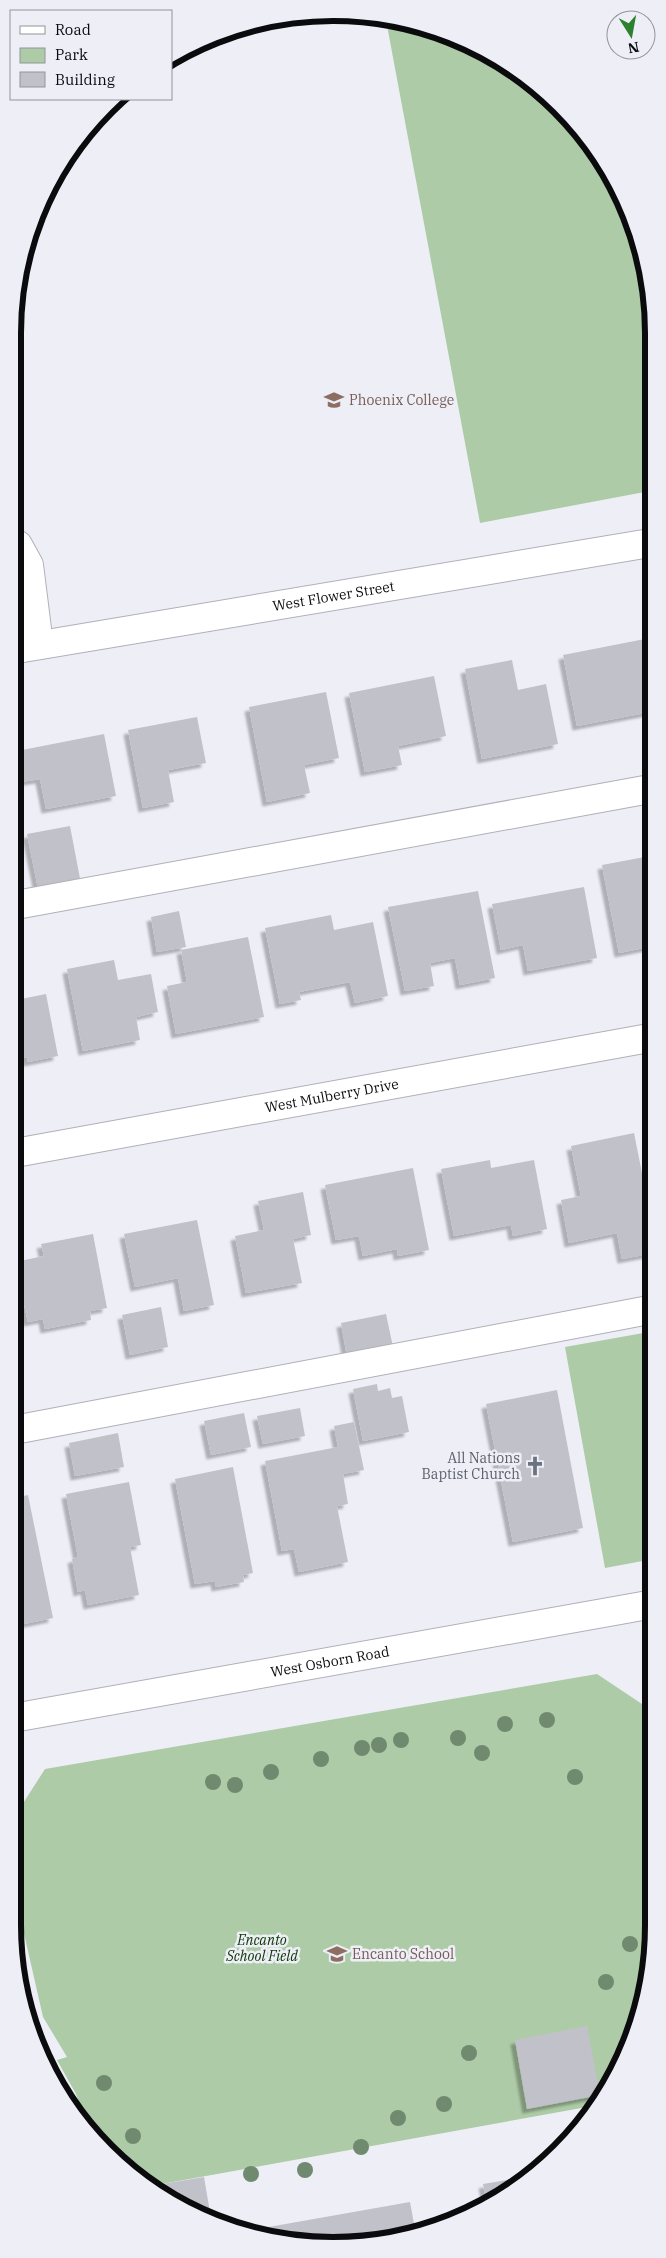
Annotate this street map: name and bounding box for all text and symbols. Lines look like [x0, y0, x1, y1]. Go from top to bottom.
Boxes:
legend [10, 10, 172, 100]
north arrow [606, 10, 656, 60]
text: Road [55, 20, 91, 39]
text: N [626, 38, 641, 58]
text: Park [55, 45, 88, 64]
text: Building [55, 70, 115, 89]
school or university icon: Phoenix College [323, 389, 345, 411]
place label: Phoenix College [349, 391, 454, 409]
street label: West Flower Street [271, 577, 396, 615]
street label: West Mulberry Drive [264, 1075, 400, 1116]
place label: All Nations Baptist Church [421, 1449, 520, 1483]
church icon: All Nations Baptist Church [524, 1455, 546, 1477]
street label: West Osborn Road [269, 1642, 391, 1681]
park label: Encanto School Field [225, 1931, 298, 1965]
school or university icon: Encanto School [326, 1943, 348, 1965]
place label: Encanto School [352, 1945, 454, 1963]

